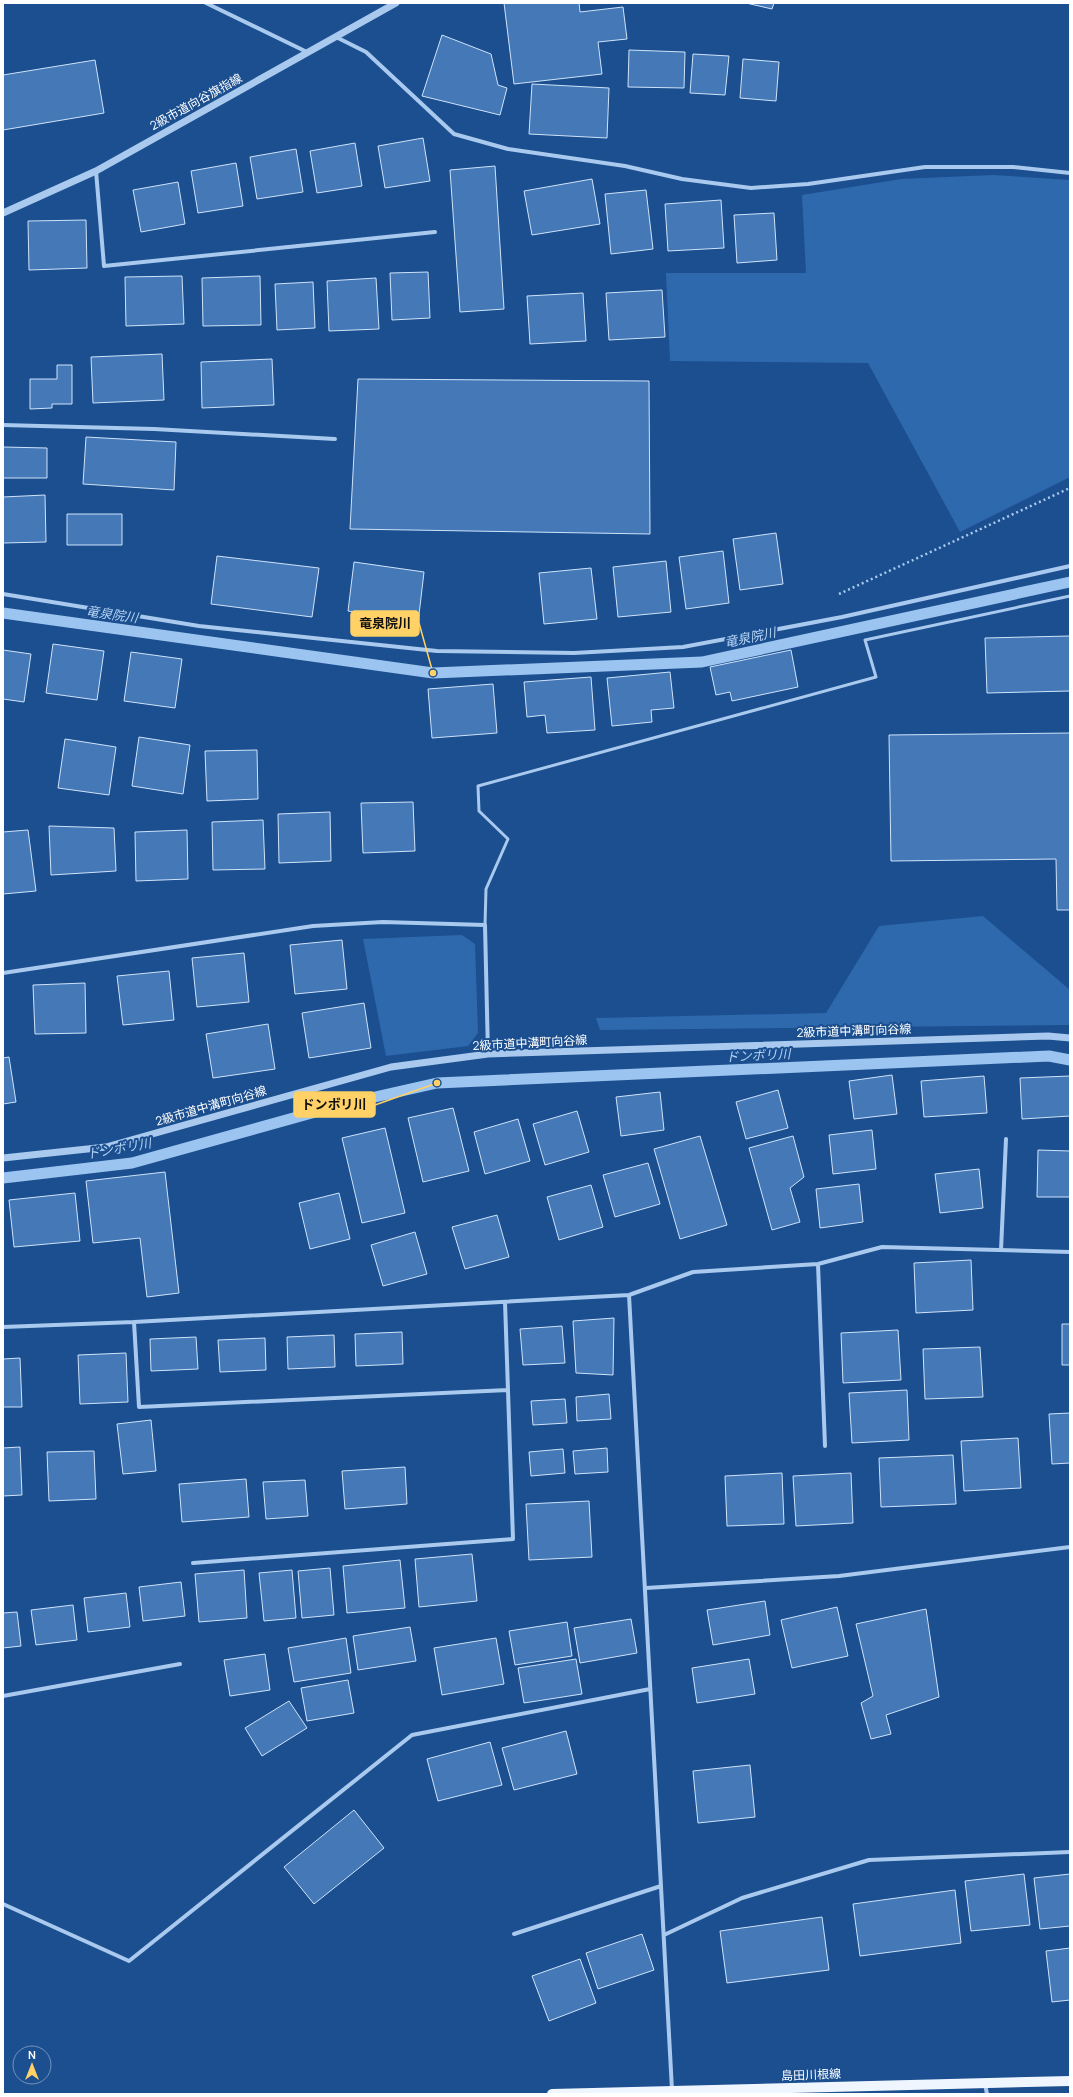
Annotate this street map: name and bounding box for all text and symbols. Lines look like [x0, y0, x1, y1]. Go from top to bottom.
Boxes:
street label: 2級市道向谷旗指線 [147, 69, 245, 134]
water label: 竜泉院川 [85, 601, 141, 627]
callout: 竜泉院川 [351, 611, 419, 636]
text: 竜泉院川 [359, 614, 411, 632]
water label: 竜泉院川 [723, 622, 779, 651]
street label: 2級市道中溝町向谷線 [796, 1020, 912, 1041]
street label: 2級市道中溝町向谷線 [472, 1031, 588, 1054]
water label: ドンボリ川 [725, 1044, 793, 1066]
street label: 2級市道中溝町向谷線 [153, 1082, 268, 1130]
callout: ドンボリ川 [294, 1092, 375, 1117]
text: ドンボリ川 [301, 1095, 367, 1113]
water label: ドンボリ川 [85, 1133, 155, 1163]
north arrow [12, 2045, 52, 2085]
text: N [28, 2047, 36, 2062]
street label: 島田川根線 [781, 2065, 841, 2084]

